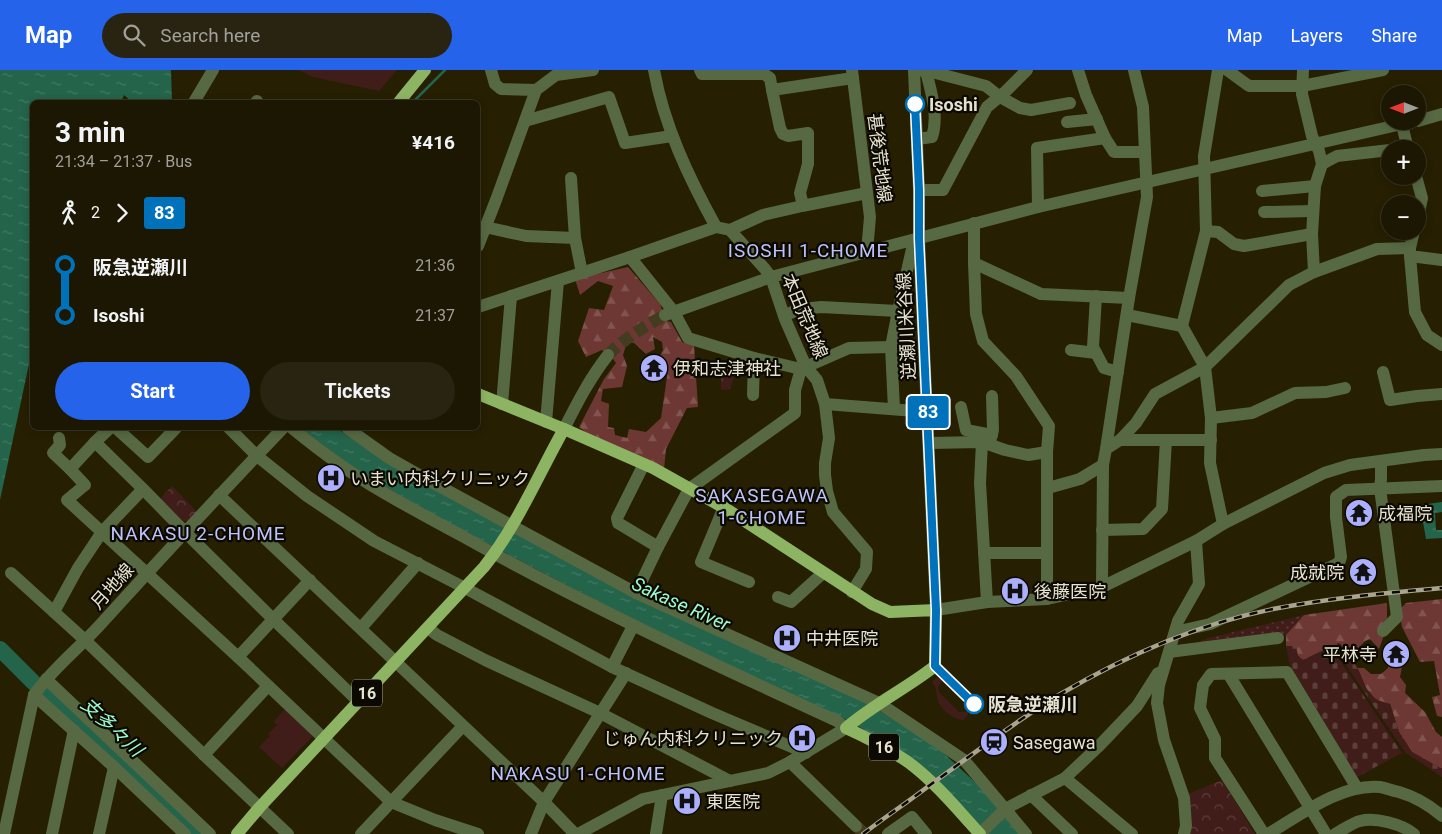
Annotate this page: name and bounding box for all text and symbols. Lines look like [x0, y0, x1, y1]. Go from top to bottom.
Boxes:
search box [102, 13, 452, 58]
text: Map [25, 21, 72, 49]
icon: search [120, 21, 148, 49]
text: Search here [160, 24, 260, 47]
text: Map [1227, 25, 1262, 46]
text: Layers [1290, 25, 1343, 46]
text: Share [1371, 25, 1417, 46]
north arrow [1381, 85, 1426, 130]
map controls [1381, 85, 1426, 240]
marker: Isoshi [905, 94, 925, 114]
place label: Isoshi [929, 94, 978, 115]
street label: 甚後荒地線 [864, 112, 896, 204]
text: 3 min [55, 116, 125, 149]
text: ¥416 [412, 131, 455, 154]
button: + [1381, 140, 1426, 185]
text: 21:34 – 21:37 · Bus [55, 152, 192, 171]
button: − [1381, 195, 1426, 240]
icon: walk [55, 199, 83, 227]
icon: forward [108, 199, 136, 227]
text: 83 [154, 202, 175, 223]
text: 2 [91, 203, 100, 222]
district label: ISOSHI 1-CHOME [728, 239, 888, 262]
text: 阪急逆瀬川 [93, 256, 188, 279]
text: 21:36 [415, 256, 455, 275]
street label: 本田荒地線 [778, 270, 832, 362]
street label: 逆瀬川米谷線 [893, 272, 919, 380]
text: Isoshi [93, 304, 144, 327]
text: 21:37 [415, 306, 455, 325]
temple icon: 伊和志津神社 [639, 353, 669, 383]
place label: 伊和志津神社 [673, 358, 781, 379]
button: Start [55, 362, 250, 420]
button: Tickets [260, 362, 455, 420]
line badge: 83 [906, 396, 950, 428]
text: 83 [918, 401, 938, 422]
hospital icon: いまい内科クリニック [316, 463, 346, 493]
place label: いまい内科クリニック [350, 468, 530, 489]
district label: SAKASEGAWA 1-CHOME [695, 484, 829, 529]
temple icon: 成福院 [1344, 498, 1374, 528]
place label: 成福院 [1378, 503, 1432, 524]
district label: NAKASU 2-CHOME [110, 522, 286, 545]
temple icon: 成就院 [1348, 557, 1378, 587]
street label: 月地線 [86, 559, 138, 613]
place label: 成就院 [1290, 562, 1344, 583]
water label: Sakase River [628, 572, 734, 636]
hospital icon: 後藤医院 [1000, 576, 1030, 606]
place label: 後藤医院 [1034, 581, 1106, 602]
hospital icon: 中井医院 [772, 623, 802, 653]
place label: 中井医院 [806, 628, 878, 649]
temple icon: 平林寺 [1381, 639, 1411, 669]
place label: 平林寺 [1323, 644, 1377, 665]
road number: 16 [352, 680, 382, 706]
water label: 支多々川 [76, 693, 149, 763]
marker: 阪急逆瀬川 [964, 694, 984, 714]
place label: 阪急逆瀬川 [988, 694, 1078, 715]
hospital icon: じゅん内科クリニック [787, 723, 817, 753]
station icon: Sasegawa [979, 727, 1009, 757]
place label: じゅん内科クリニック [603, 728, 783, 749]
place label: Sasegawa [1013, 732, 1096, 753]
road number: 16 [869, 734, 899, 760]
district label: NAKASU 1-CHOME [490, 762, 666, 785]
hospital icon: 東医院 [672, 786, 702, 816]
place label: 東医院 [706, 791, 760, 812]

